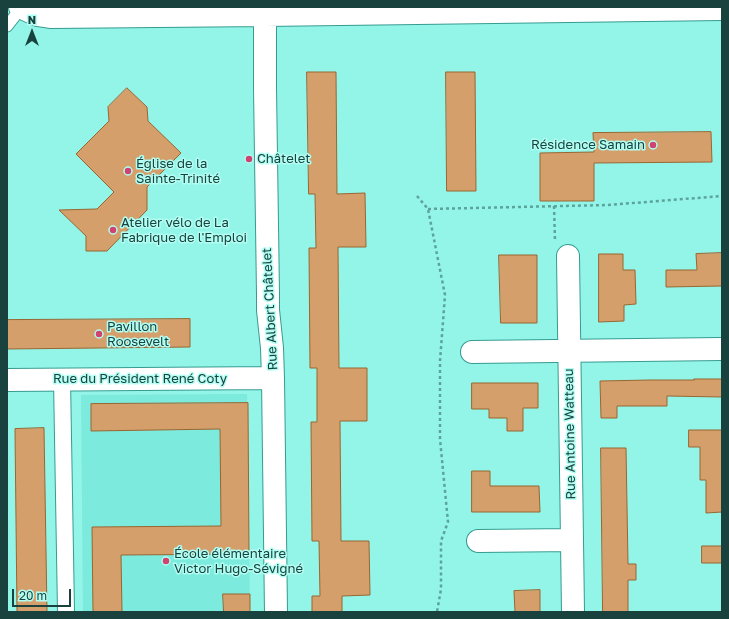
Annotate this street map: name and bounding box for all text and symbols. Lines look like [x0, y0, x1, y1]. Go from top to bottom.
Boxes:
north arrow [12, 12, 52, 52]
text: N [28, 13, 36, 26]
place label: Résidence Samain [531, 137, 645, 153]
marker: Résidence Samain [648, 140, 658, 150]
place label: Châtelet [257, 151, 311, 167]
marker: Châtelet [244, 154, 254, 164]
place label: Église de la Sainte-Trinité [136, 156, 220, 187]
marker: Église de la Sainte-Trinité [123, 166, 133, 176]
place label: Atelier vélo de La Fabrique de l'Emploi [121, 215, 247, 246]
marker: Atelier vélo de La Fabrique de l'Emploi [108, 225, 118, 235]
street label: Rue Albert Châtelet [259, 247, 281, 371]
place label: Pavillon Roosevelt [107, 319, 169, 350]
marker: Pavillon Roosevelt [94, 329, 104, 339]
street label: Rue Antoine Watteau [561, 368, 579, 500]
street label: Rue du Président René Coty [53, 371, 227, 387]
place label: École élémentaire Victor Hugo-Sévigné [174, 546, 303, 577]
marker: École élémentaire Victor Hugo-Sévigné [161, 556, 171, 566]
scale bar [14, 581, 73, 607]
text: 20 m [19, 588, 47, 603]

